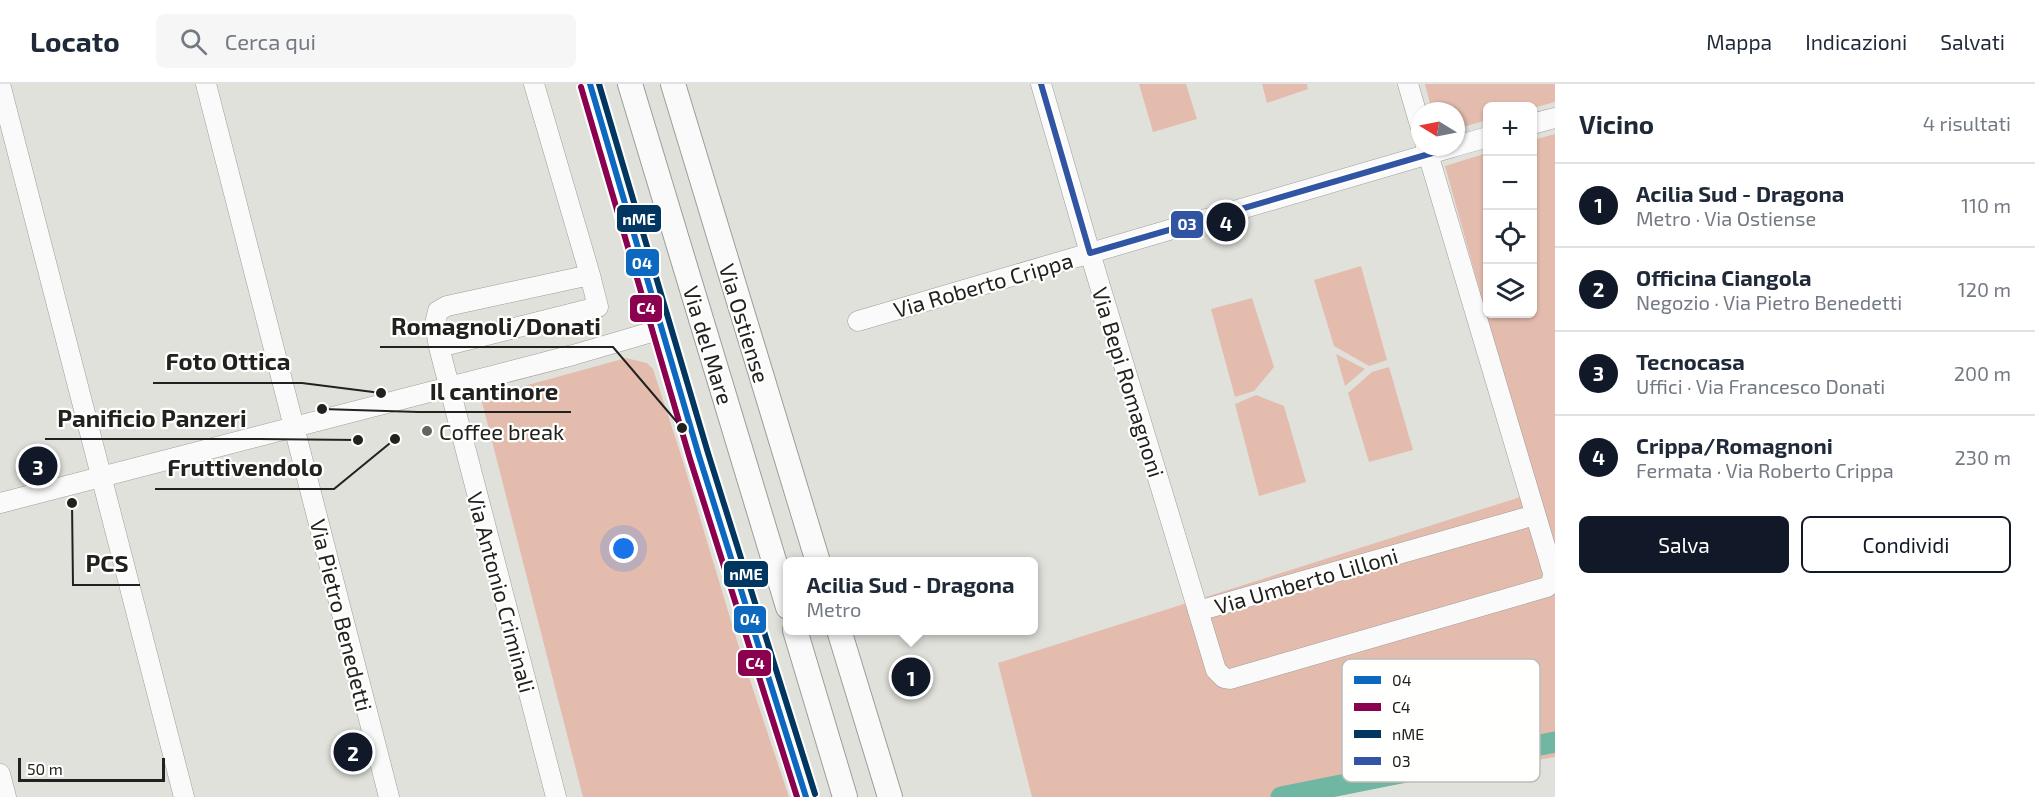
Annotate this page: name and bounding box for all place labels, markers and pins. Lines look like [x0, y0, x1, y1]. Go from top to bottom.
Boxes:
pin: 4 [1206, 200, 1246, 244]
callout: Romagnoli/Donati [380, 305, 613, 347]
callout: Foto Ottica [153, 341, 302, 383]
callout: Il cantinore [418, 370, 571, 412]
callout: Panificio Panzeri [45, 397, 259, 439]
place label: Coffee break [439, 418, 564, 444]
marker: Coffee break [420, 424, 434, 438]
pin: 3 [18, 444, 57, 488]
callout: Fruttivendolo [155, 447, 334, 489]
callout: PCS [73, 543, 140, 585]
pin: 1 [892, 654, 930, 700]
pin: 2 [334, 730, 372, 774]

